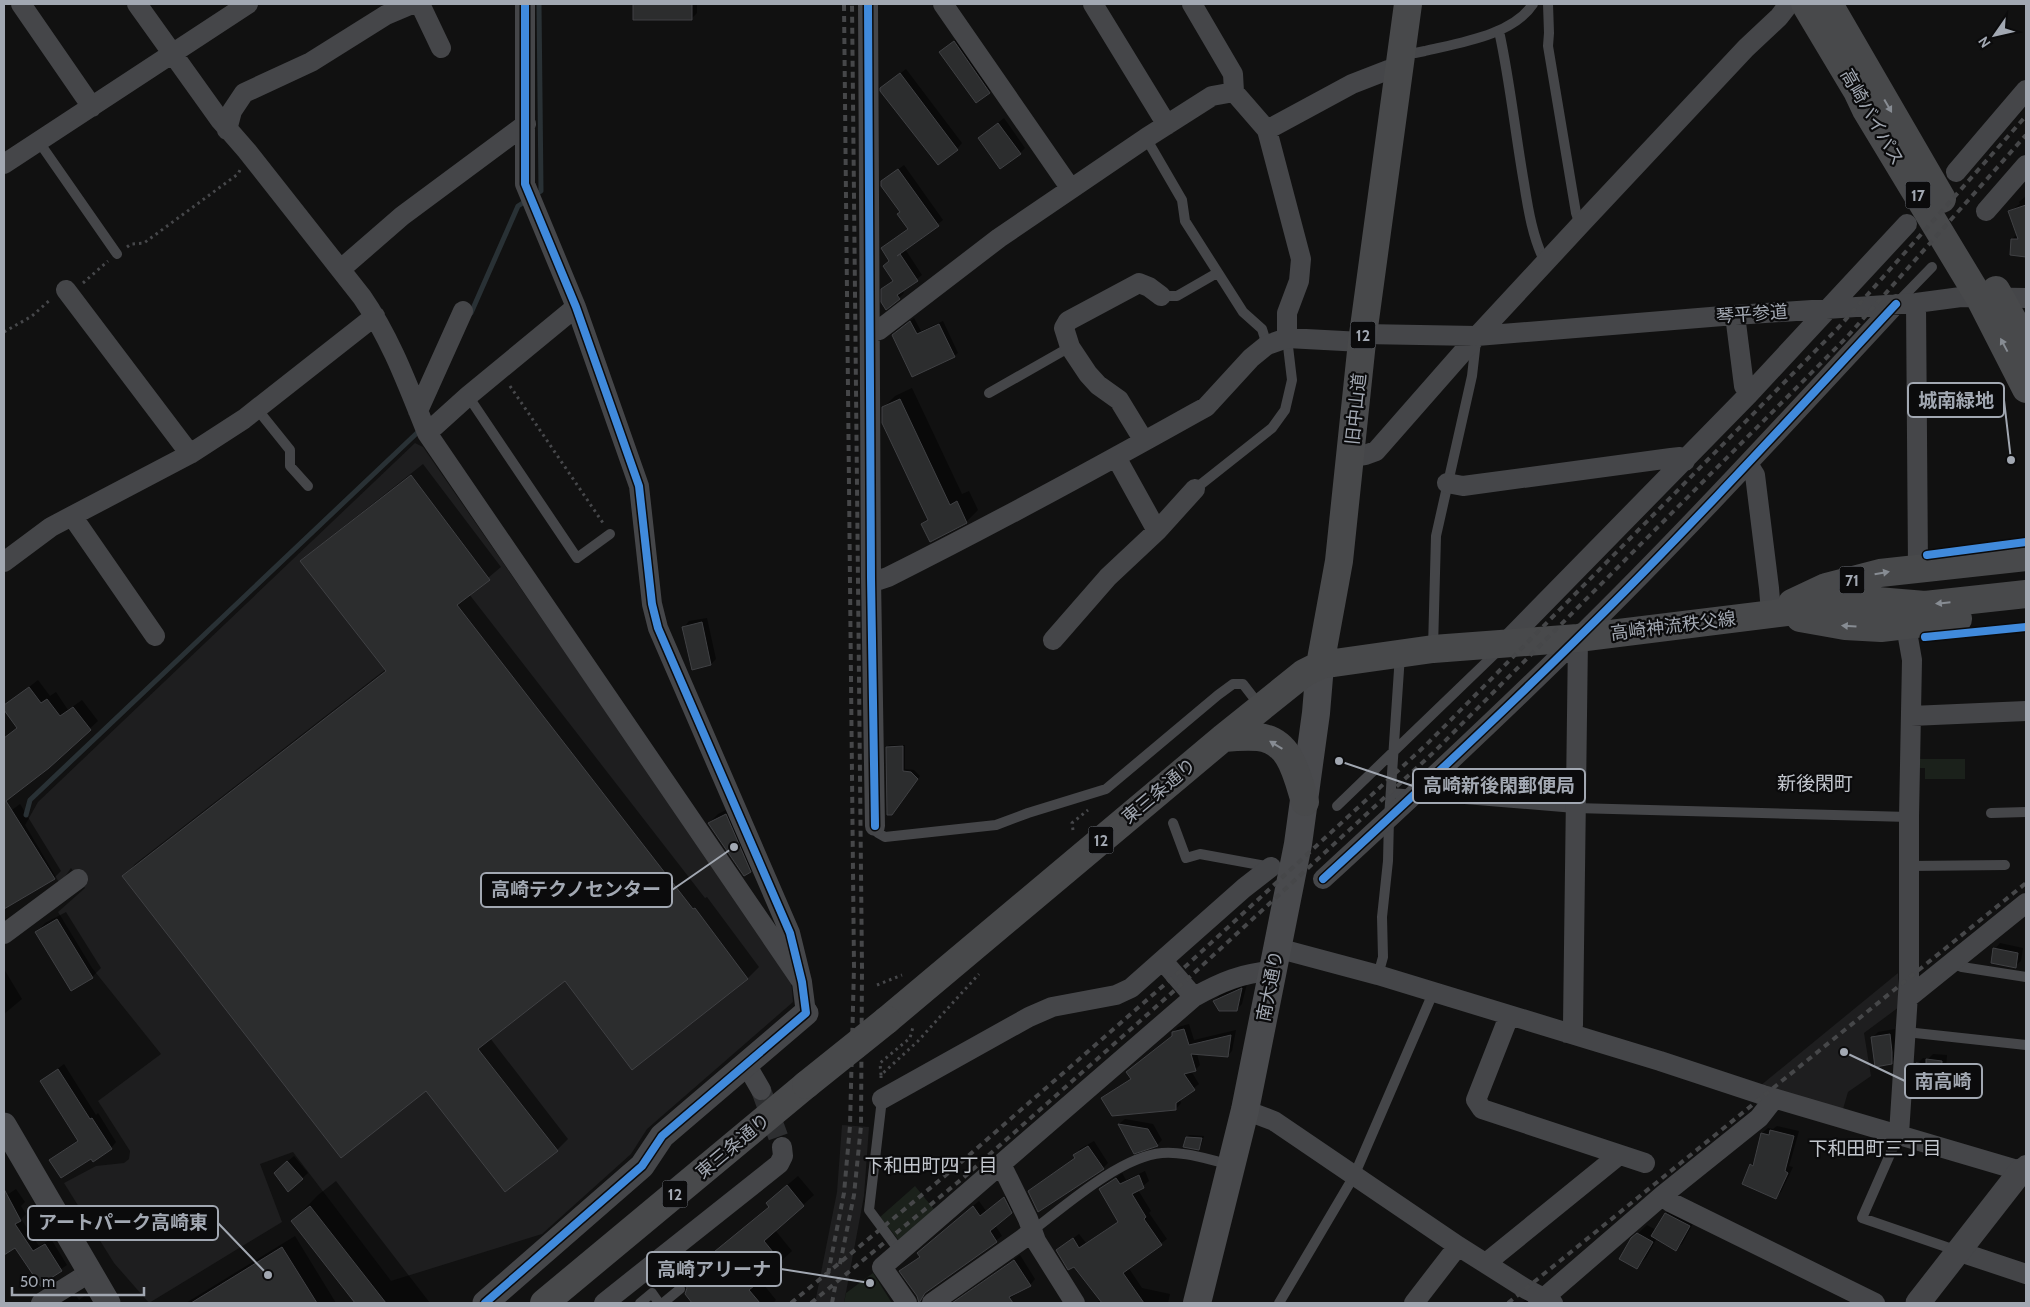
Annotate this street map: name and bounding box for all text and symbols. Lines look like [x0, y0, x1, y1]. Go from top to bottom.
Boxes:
north arrow [1970, 10, 2020, 60]
text: N [1974, 33, 1994, 51]
street label: 高崎バイパス [1836, 65, 1908, 169]
one-way arrow [1884, 100, 1893, 113]
road number: 17 [1906, 182, 1930, 208]
street label: 琴平参道 [1715, 301, 1789, 327]
road number: 12 [1350, 322, 1376, 348]
one-way arrow [2000, 338, 2008, 352]
street label: 旧中山道 [1341, 372, 1371, 446]
callout: 城南緑地 [1908, 383, 2004, 417]
text: 城南緑地 [1918, 389, 1994, 412]
road number: 71 [1840, 566, 1864, 594]
one-way arrow [1874, 569, 1890, 577]
one-way arrow [1935, 599, 1951, 607]
street label: 高崎神流秩父線 [1609, 607, 1737, 645]
one-way arrow [1841, 622, 1857, 630]
one-way arrow [1269, 740, 1282, 749]
street label: 東三条通り [1117, 754, 1201, 828]
callout: 高崎新後閑郵便局 [1413, 769, 1585, 803]
district label: 新後閑町 [1777, 772, 1853, 795]
text: 高崎新後閑郵便局 [1423, 774, 1575, 797]
road number: 12 [1088, 826, 1114, 854]
callout: 高崎テクノセンター [481, 873, 672, 907]
text: 高崎テクノセンター [491, 878, 661, 901]
street label: 南大通り [1252, 949, 1288, 1023]
callout: 南高崎 [1905, 1064, 1982, 1098]
text: 南高崎 [1914, 1070, 1972, 1093]
street label: 東三条通り [691, 1109, 775, 1183]
district label: 下和田町三丁目 [1808, 1137, 1942, 1160]
district label: 下和田町四丁目 [864, 1154, 998, 1177]
road number: 12 [662, 1180, 688, 1208]
callout: アートパーク高崎東 [28, 1206, 218, 1240]
text: アートパーク高崎東 [38, 1211, 208, 1234]
callout: 高崎アリーナ [647, 1252, 781, 1286]
text: 高崎アリーナ [657, 1258, 771, 1281]
scale bar [12, 1264, 145, 1296]
text: 50 m [20, 1273, 55, 1291]

